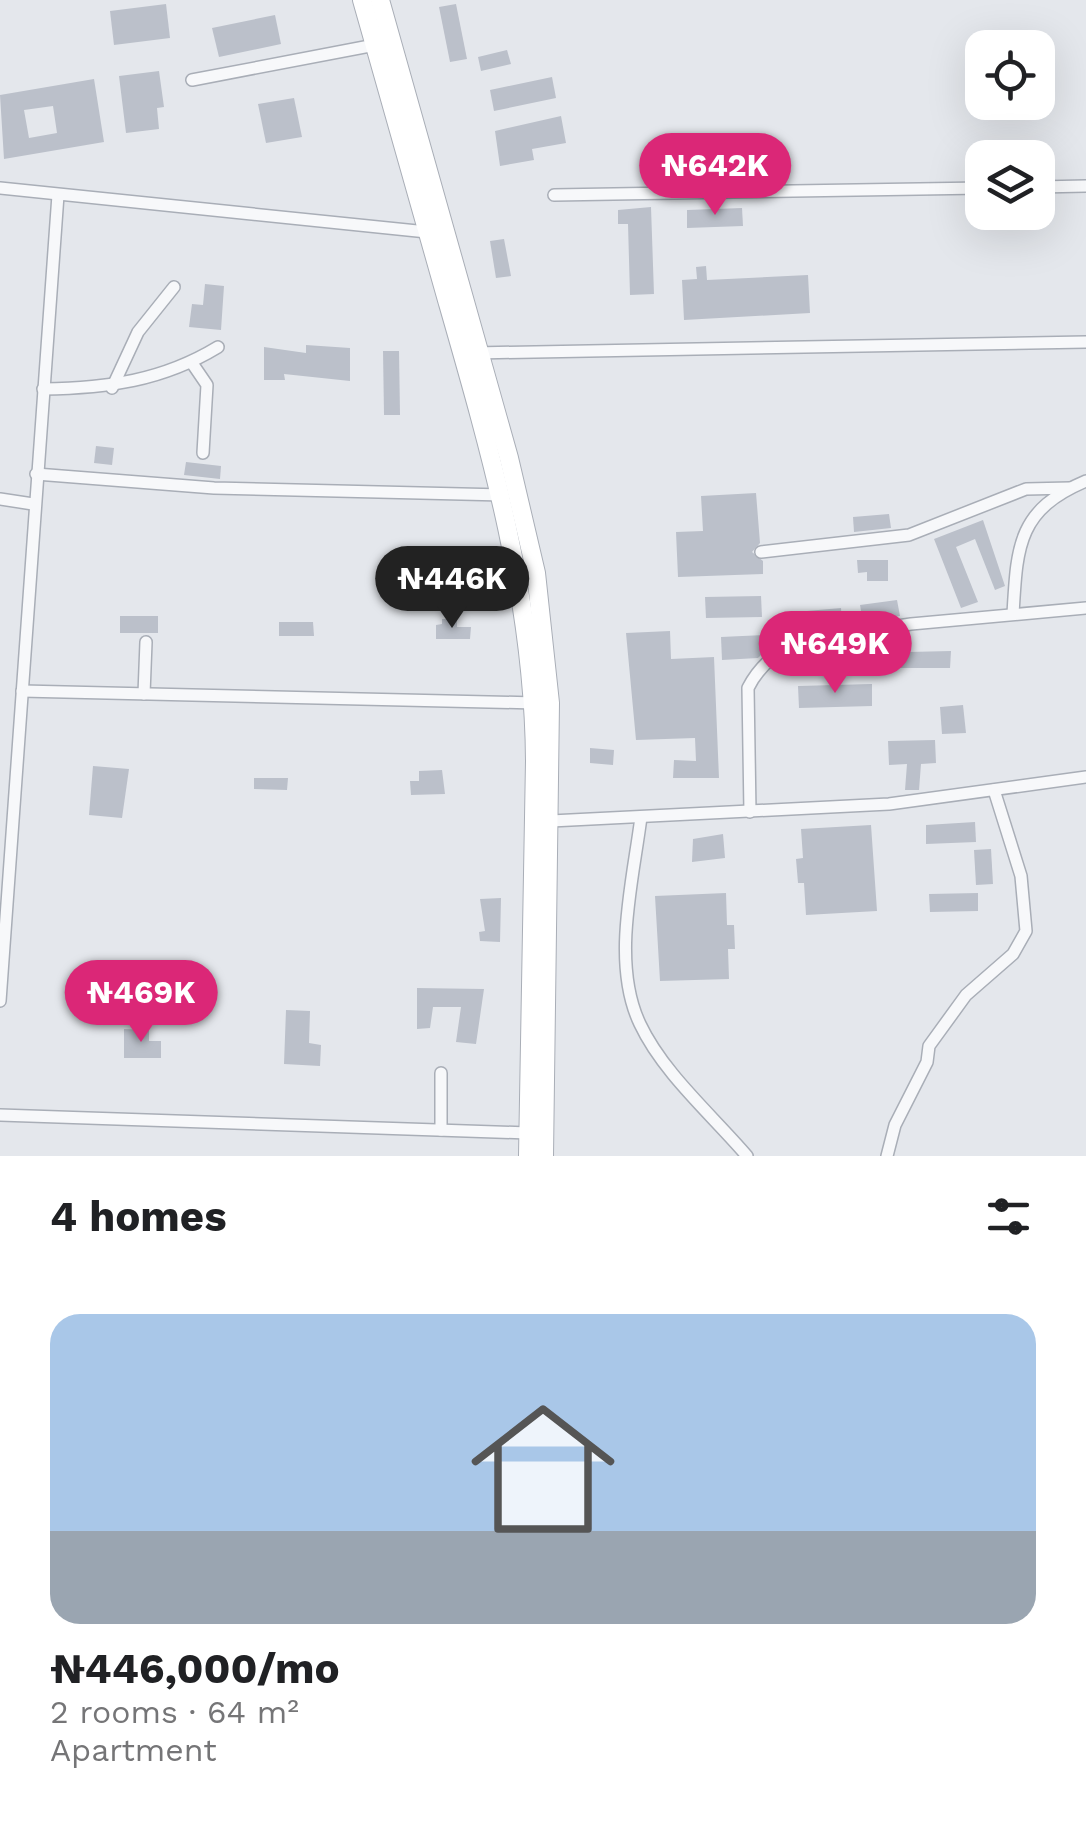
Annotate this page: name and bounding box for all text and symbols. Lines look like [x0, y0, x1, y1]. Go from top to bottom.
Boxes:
map controls [965, 30, 1055, 230]
button: locate [965, 30, 1055, 120]
pin: ₦642K [645, 133, 785, 218]
button: layers [965, 140, 1055, 230]
text: ₦642K [661, 146, 769, 184]
pin: ₦446K [382, 546, 522, 631]
text: ₦446K [397, 559, 507, 597]
pin: ₦649K [765, 611, 905, 696]
text: ₦649K [781, 624, 889, 662]
pin: ₦469K [71, 960, 211, 1045]
text: ₦469K [87, 973, 195, 1011]
icon: filters [981, 1189, 1036, 1244]
text: 4 homes [50, 1192, 227, 1241]
icon: home [453, 1379, 633, 1559]
text: ₦446,000/mo [50, 1644, 340, 1693]
text: 2 rooms · 64 m² [50, 1693, 299, 1731]
text: Apartment [50, 1731, 217, 1769]

